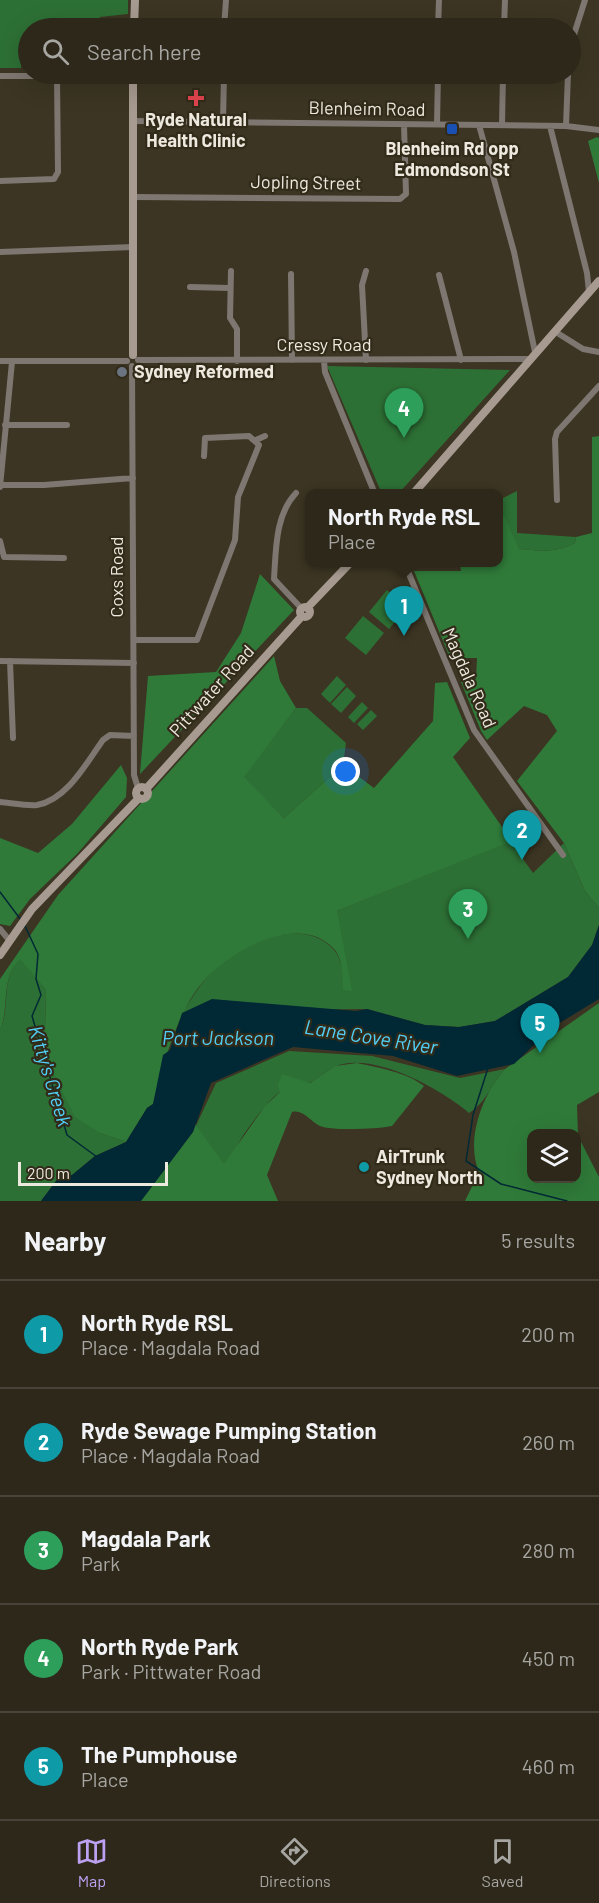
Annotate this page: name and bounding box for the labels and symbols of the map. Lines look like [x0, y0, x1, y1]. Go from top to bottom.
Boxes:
marker: Ryde Natural Health Clinic [187, 89, 205, 107]
street label: Blenheim Road [308, 96, 426, 120]
place label: Ryde Natural Health Clinic [145, 108, 247, 151]
marker: Blenheim Rd opp Edmondson St [445, 122, 459, 136]
place label: Blenheim Rd opp Edmondson St [385, 137, 519, 180]
street label: Jopling Street [250, 170, 362, 194]
street label: Cressy Road [276, 333, 372, 355]
place label: Sydney Reformed [134, 360, 274, 382]
marker: Sydney Reformed [115, 365, 129, 379]
pin: 4 [384, 388, 424, 438]
street label: Coxs Road [105, 536, 127, 618]
pin: 1 [384, 586, 424, 636]
street label: Magdala Road [438, 624, 502, 731]
street label: Pittwater Road [164, 640, 258, 741]
your location [331, 757, 360, 786]
pin: 2 [502, 810, 542, 860]
pin: 3 [448, 890, 488, 939]
pin: 5 [520, 1004, 560, 1053]
water label: Lane Cove River [303, 1014, 440, 1059]
water label: Kitty's Creek [24, 1022, 78, 1129]
water label: Port Jackson [162, 1025, 274, 1049]
place label: AirTrunk Sydney North [376, 1145, 483, 1188]
scale bar [18, 1159, 168, 1186]
marker: AirTrunk Sydney North [357, 1160, 371, 1174]

